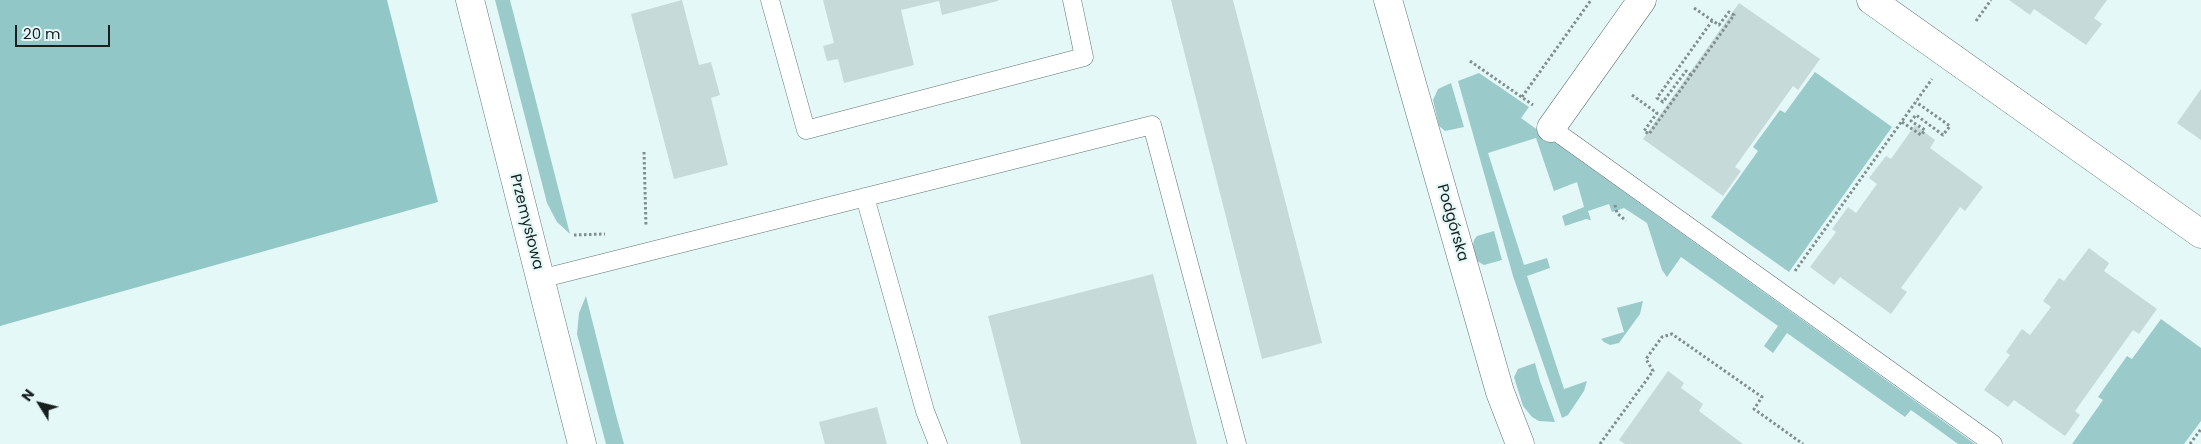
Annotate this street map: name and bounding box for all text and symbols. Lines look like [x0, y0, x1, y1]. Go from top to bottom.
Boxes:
scale bar [18, 15, 112, 47]
text: 20 m [23, 23, 61, 44]
street label: Przemysłowa [505, 172, 547, 272]
street label: Podgórska [1432, 182, 1472, 264]
north arrow [15, 379, 65, 429]
text: N [17, 385, 39, 405]

